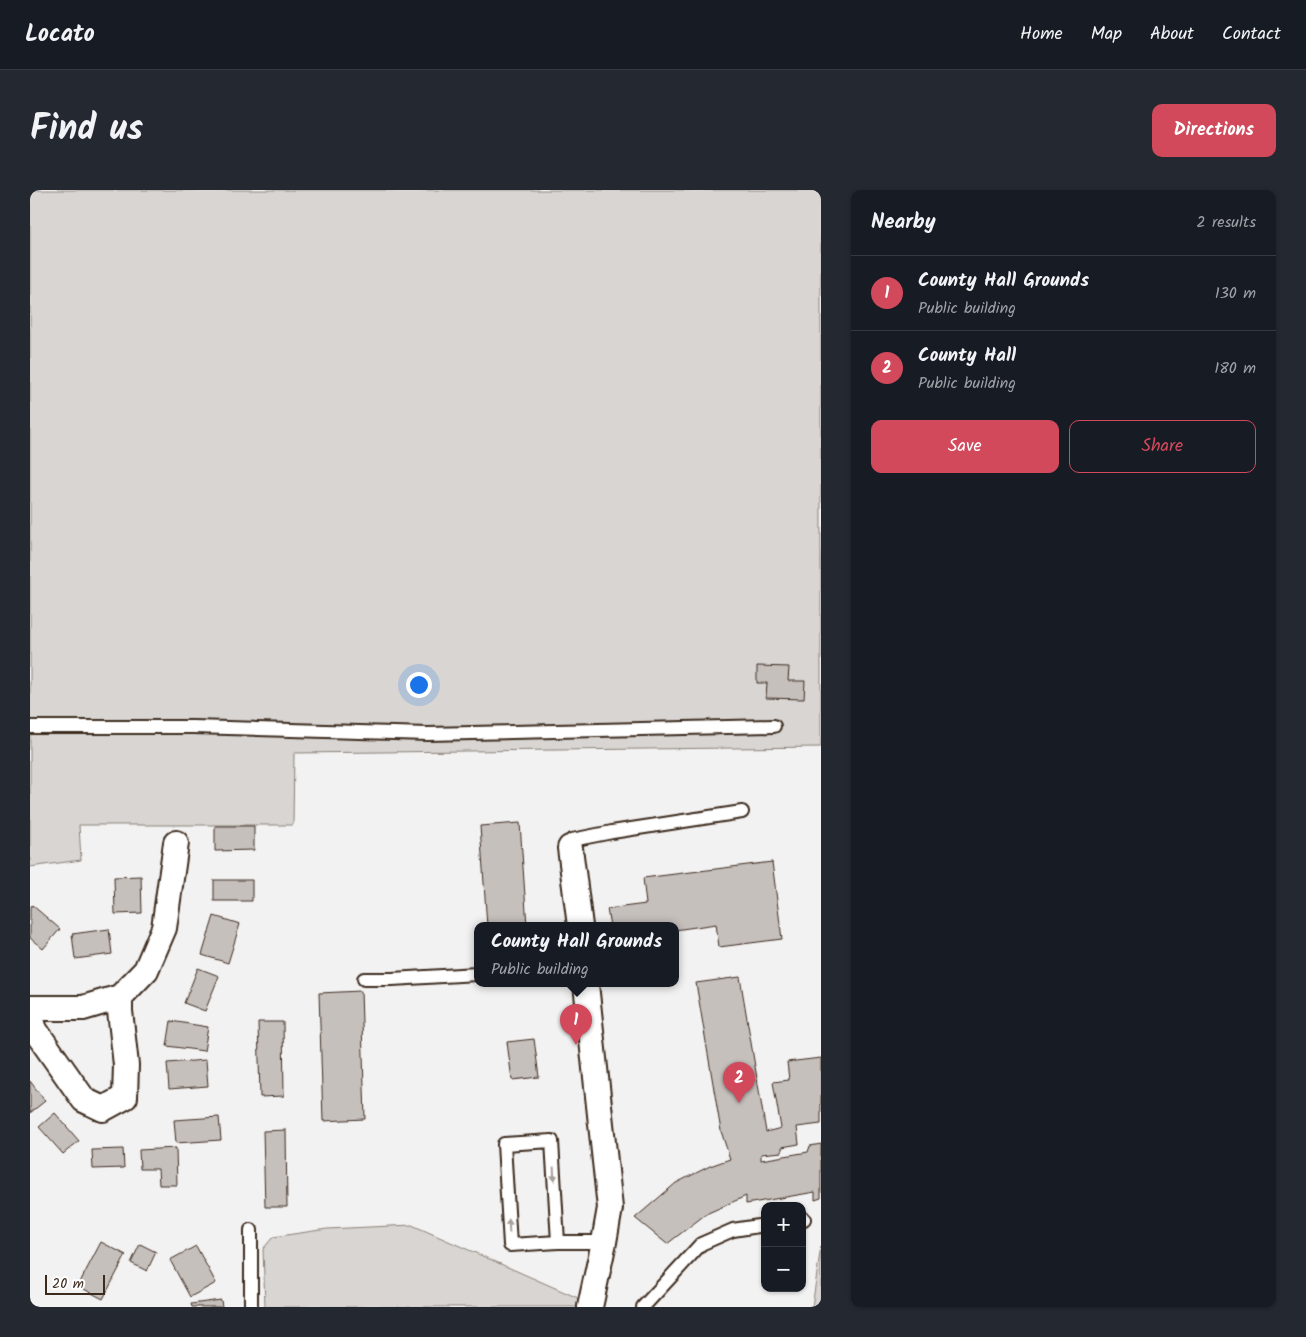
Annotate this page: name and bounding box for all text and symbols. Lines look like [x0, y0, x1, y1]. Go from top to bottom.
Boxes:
text: Locato [25, 15, 95, 54]
text: Home [1020, 20, 1063, 49]
text: Map [1091, 20, 1122, 49]
text: About [1150, 20, 1194, 49]
text: Contact [1222, 20, 1281, 49]
text: Find us [30, 102, 143, 158]
button: Directions [1152, 104, 1276, 157]
text: Nearby [871, 206, 936, 239]
text: 2 results [1196, 210, 1256, 235]
text: County Hall Grounds [918, 266, 1089, 296]
text: 1 [885, 281, 889, 306]
text: 130 m [1215, 281, 1256, 306]
text: Public building [918, 296, 1016, 321]
text: County Hall [918, 341, 1016, 371]
text: 2 [882, 356, 892, 381]
text: 180 m [1214, 356, 1256, 381]
text: Public building [918, 371, 1016, 396]
button: Save [871, 420, 1059, 473]
button: Share [1069, 420, 1256, 473]
your location [406, 672, 432, 698]
popup [474, 922, 679, 987]
text: County Hall Grounds [491, 927, 662, 957]
text: Public building [491, 957, 589, 982]
pin: 1 [560, 1004, 592, 1045]
pin: 2 [723, 1062, 755, 1103]
one-way arrow [550, 1166, 558, 1182]
map controls [761, 1202, 806, 1292]
button: + [761, 1202, 806, 1247]
one-way arrow [505, 1218, 513, 1234]
button: − [761, 1247, 806, 1292]
scale bar [45, 1272, 105, 1295]
text: 20 m [52, 1273, 84, 1295]

